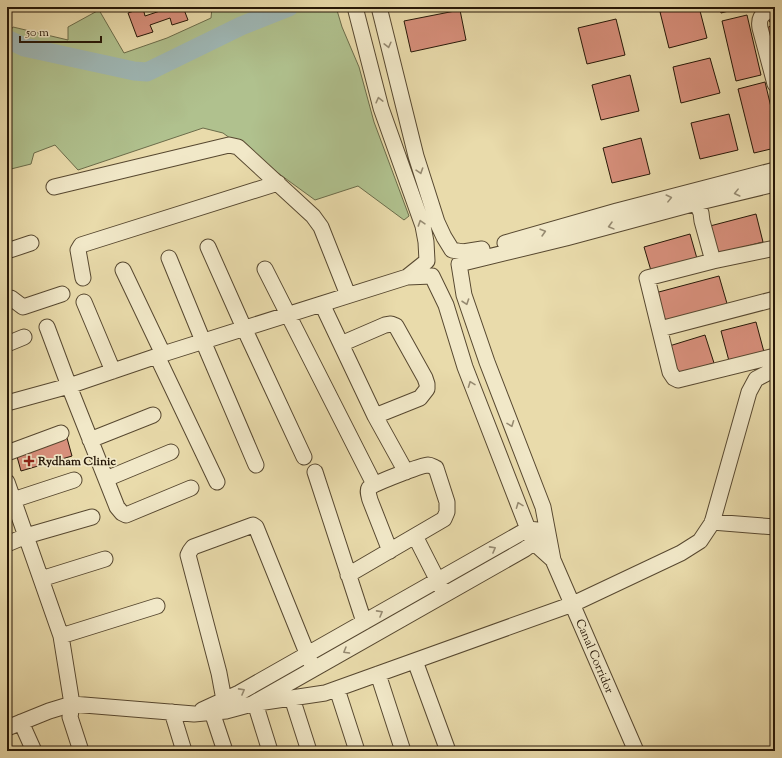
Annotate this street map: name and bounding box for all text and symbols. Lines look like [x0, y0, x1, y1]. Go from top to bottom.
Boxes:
scale bar [20, 18, 101, 44]
text: 50 m [25, 24, 49, 42]
one-way arrow [383, 42, 391, 48]
one-way arrow [375, 97, 384, 104]
one-way arrow [416, 167, 424, 174]
one-way arrow [734, 188, 741, 197]
one-way arrow [665, 194, 672, 203]
one-way arrow [418, 219, 426, 226]
one-way arrow [608, 221, 615, 230]
one-way arrow [540, 228, 547, 237]
one-way arrow [462, 298, 470, 305]
one-way arrow [468, 381, 476, 388]
one-way arrow [507, 421, 515, 428]
place label: Rydham Clinic [37, 453, 116, 471]
marker: Rydham Clinic [23, 455, 35, 467]
one-way arrow [515, 502, 523, 509]
one-way arrow [489, 547, 496, 554]
one-way arrow [375, 611, 383, 618]
street label: Canal Corridor [570, 616, 618, 697]
one-way arrow [343, 646, 350, 653]
one-way arrow [238, 688, 245, 695]

